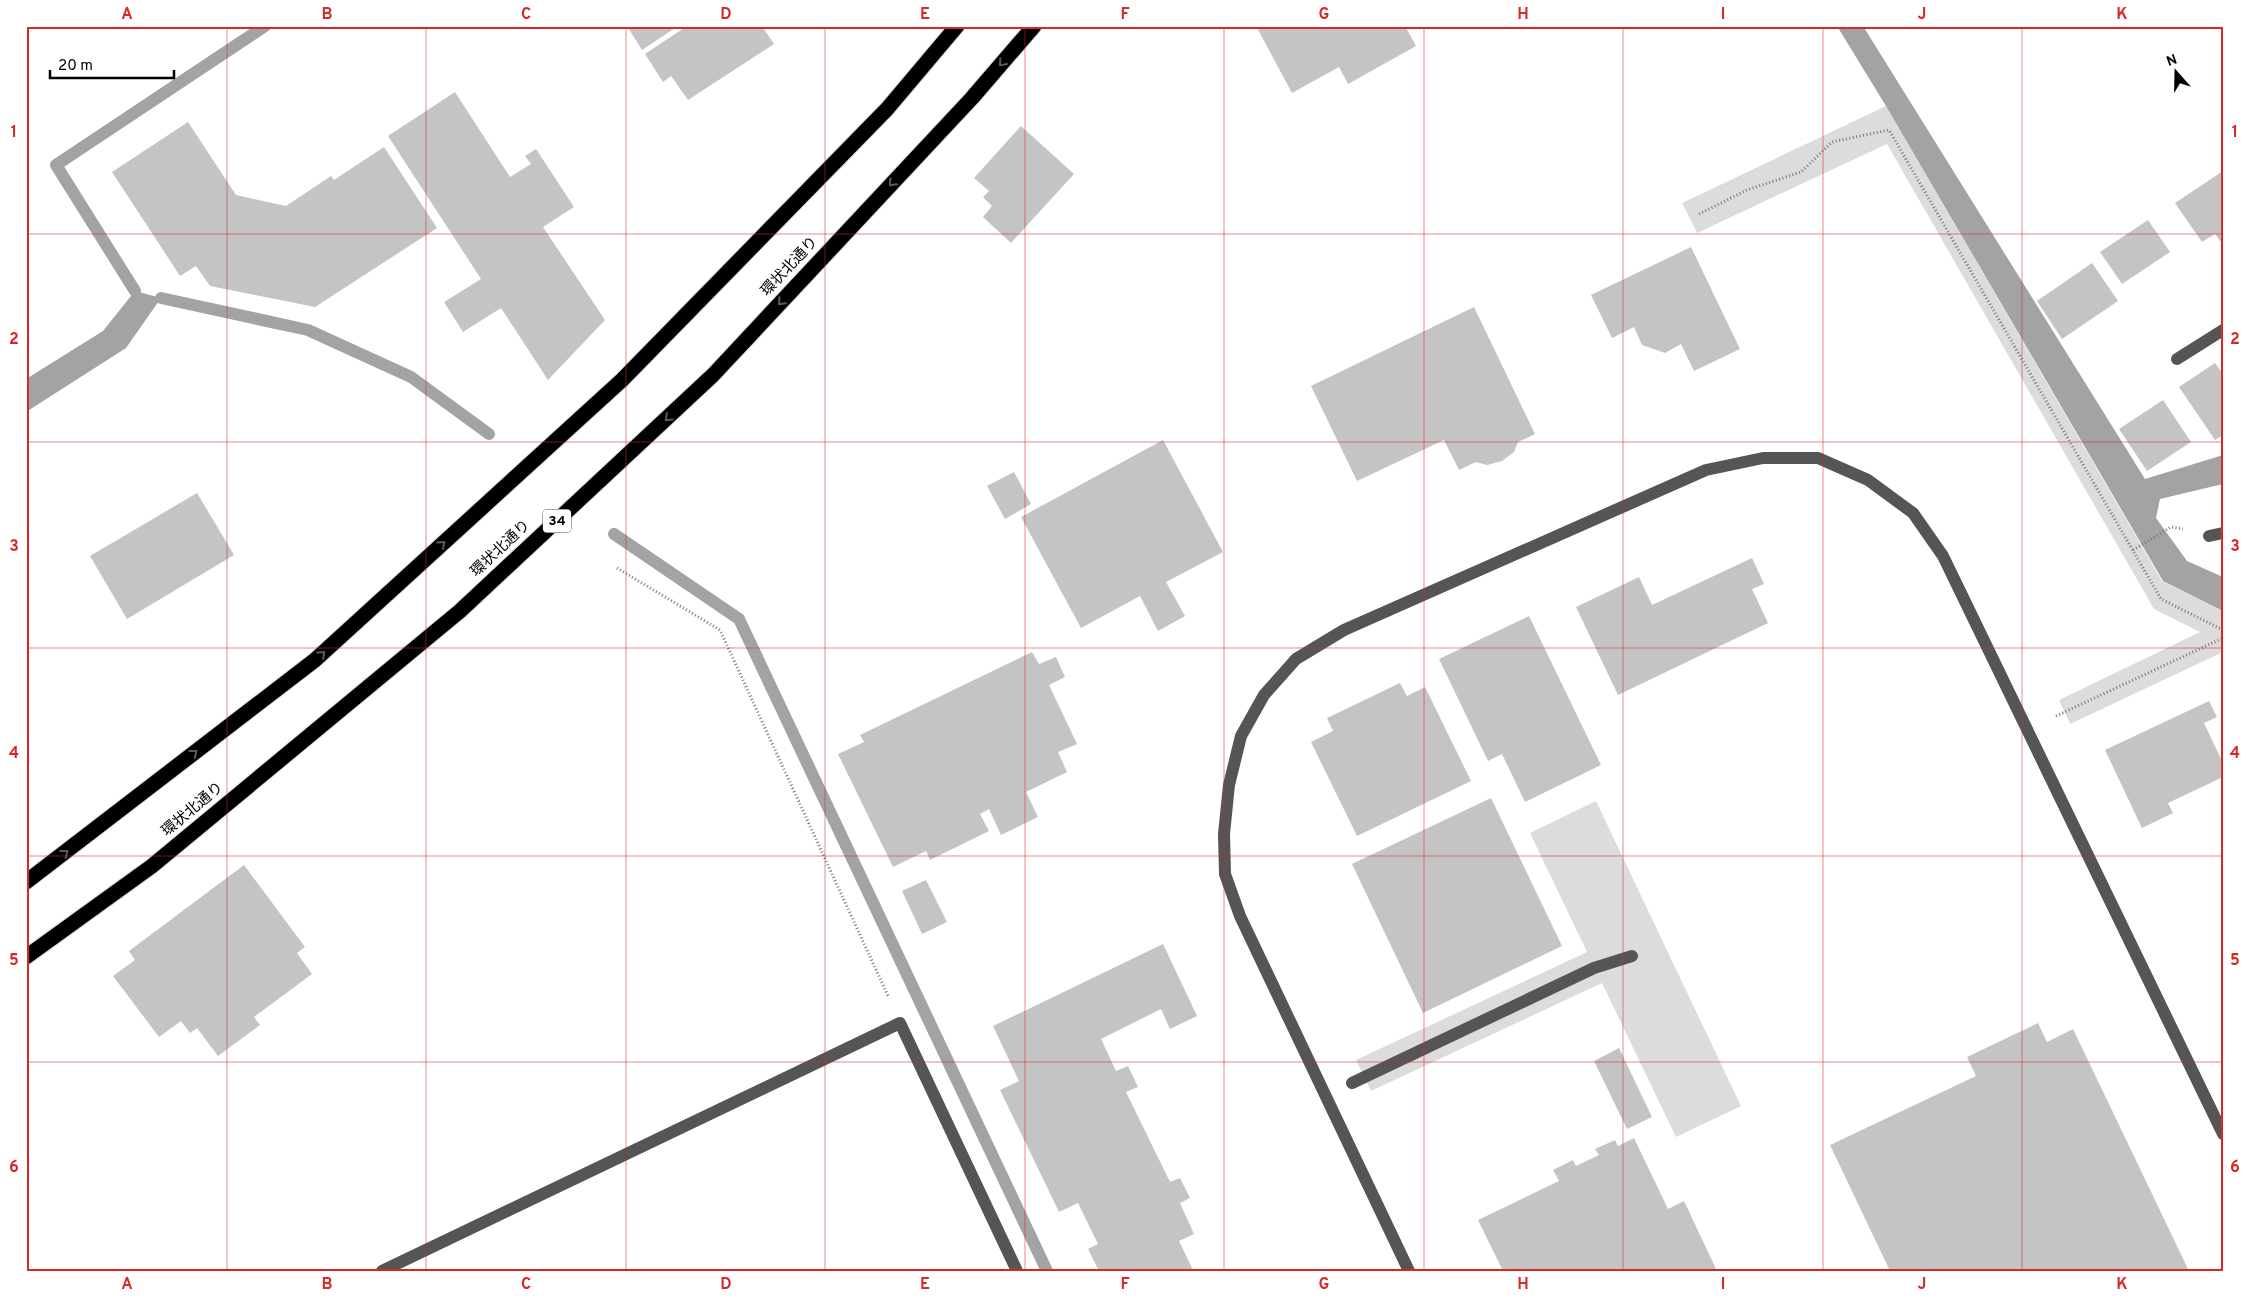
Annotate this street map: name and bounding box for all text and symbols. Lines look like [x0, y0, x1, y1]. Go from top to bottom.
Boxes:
text: A [121, 5, 133, 25]
text: B [321, 5, 333, 25]
text: C [521, 5, 531, 25]
text: D [720, 5, 732, 25]
text: E [920, 5, 930, 25]
text: F [1120, 5, 1130, 25]
text: G [1319, 5, 1329, 25]
text: H [1517, 5, 1529, 25]
text: I [1721, 5, 1725, 25]
text: J [1918, 5, 1926, 25]
text: K [2116, 5, 2128, 25]
scale bar [50, 48, 174, 80]
north arrow [2152, 48, 2202, 98]
text: N [2164, 51, 2180, 71]
text: 20 m [58, 57, 93, 76]
one-way arrow [999, 57, 1008, 66]
text: 1 [11, 123, 17, 143]
text: 1 [2232, 123, 2238, 143]
one-way arrow [889, 177, 898, 186]
street label: 環状北通り [757, 232, 823, 301]
one-way arrow [778, 296, 787, 305]
text: 2 [9, 330, 19, 350]
text: 2 [2230, 330, 2240, 350]
one-way arrow [664, 412, 673, 421]
road number: 34 [543, 510, 571, 532]
street label: 環状北通り [466, 516, 535, 582]
text: 3 [9, 537, 19, 557]
text: 3 [2230, 537, 2240, 557]
one-way arrow [436, 541, 445, 550]
one-way arrow [316, 651, 325, 660]
text: 4 [9, 744, 19, 764]
text: 4 [2230, 744, 2240, 764]
one-way arrow [188, 751, 197, 759]
street label: 環状北通り [158, 778, 228, 841]
one-way arrow [59, 850, 68, 858]
text: 5 [9, 951, 19, 971]
text: 5 [2230, 951, 2240, 971]
text: 6 [9, 1158, 19, 1178]
text: 6 [2230, 1158, 2240, 1178]
text: A [121, 1275, 133, 1295]
text: B [321, 1275, 333, 1295]
text: C [521, 1275, 531, 1295]
text: D [720, 1275, 732, 1295]
text: E [920, 1275, 930, 1295]
text: F [1120, 1275, 1130, 1295]
text: G [1319, 1275, 1329, 1295]
text: H [1517, 1275, 1529, 1295]
text: I [1721, 1275, 1725, 1295]
text: J [1918, 1275, 1926, 1295]
text: K [2116, 1275, 2128, 1295]

